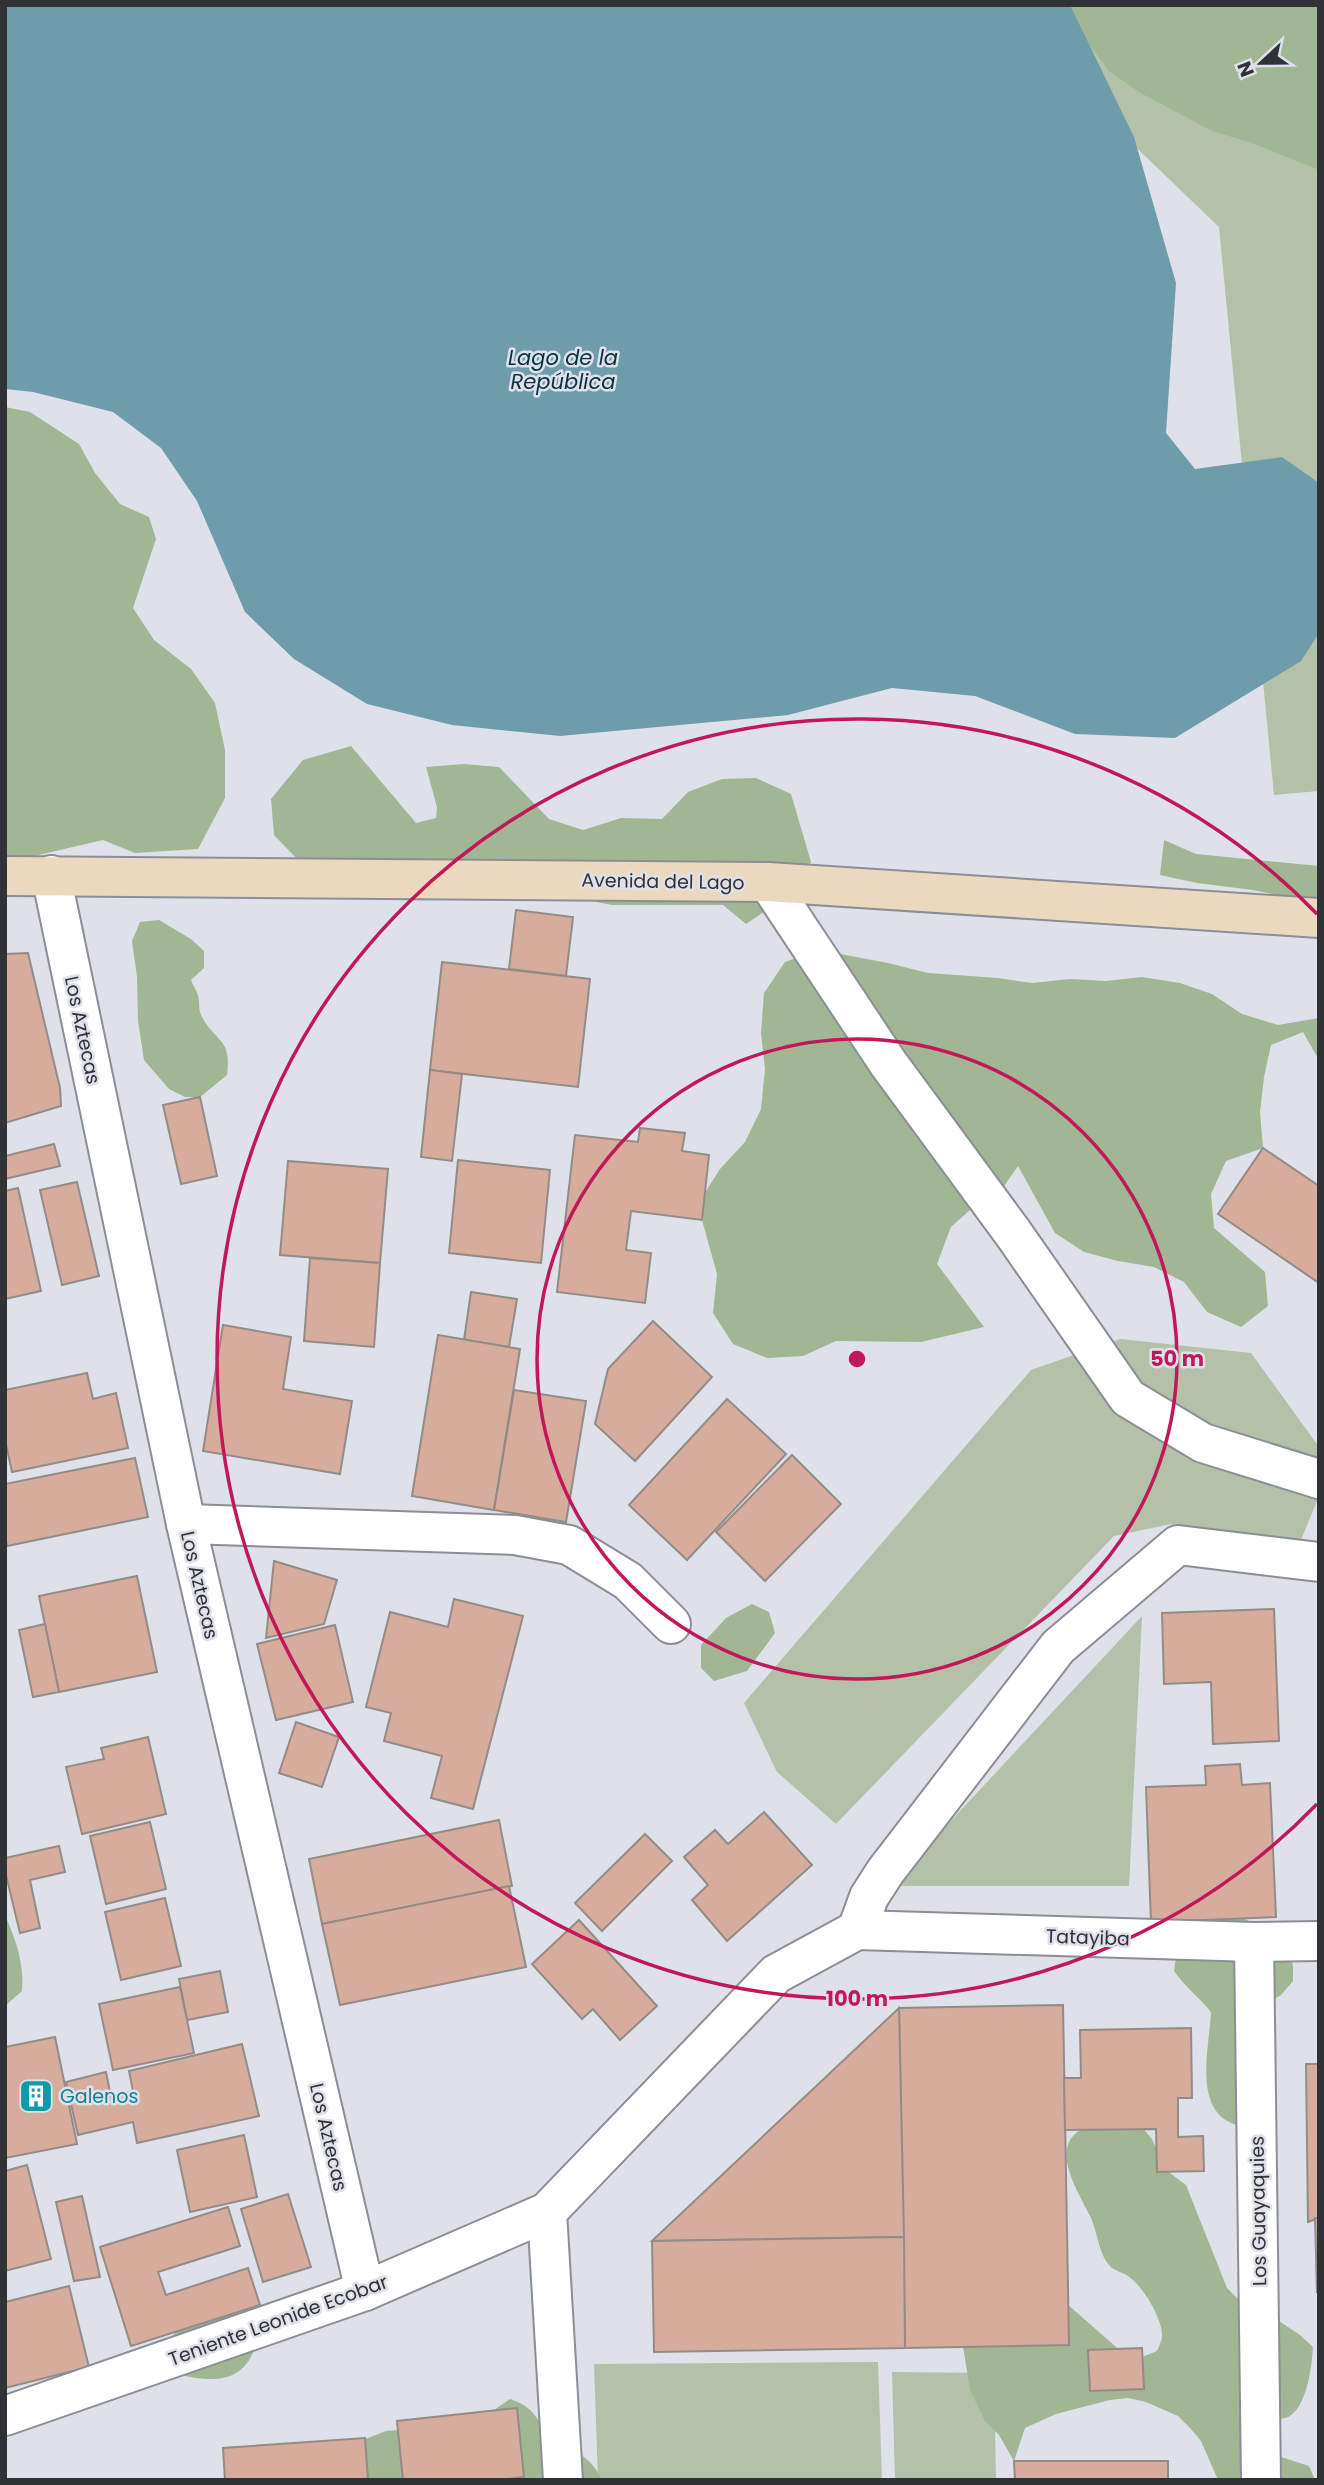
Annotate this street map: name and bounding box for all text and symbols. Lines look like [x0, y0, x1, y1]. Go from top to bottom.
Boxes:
north arrow [1226, 28, 1296, 98]
text: N [1231, 57, 1261, 81]
water label: Lago de la República [508, 343, 618, 396]
street label: Avenida del Lago [581, 867, 745, 896]
street label: Los Aztecas [58, 974, 107, 1087]
text: 50 m [1150, 1344, 1204, 1373]
centre of rings [845, 1347, 869, 1371]
street label: Los Aztecas [174, 1529, 225, 1642]
street label: Tatayiba [1046, 1923, 1130, 1952]
text: 100 m [826, 1984, 888, 2013]
building icon: Galenos [17, 2077, 55, 2115]
street label: Los Aztecas [303, 2081, 354, 2194]
place label: Galenos [60, 2083, 138, 2110]
street label: Los Guayaquies [1244, 2136, 1273, 2286]
street label: Teniente Leonide Ecobar [165, 2268, 392, 2373]

